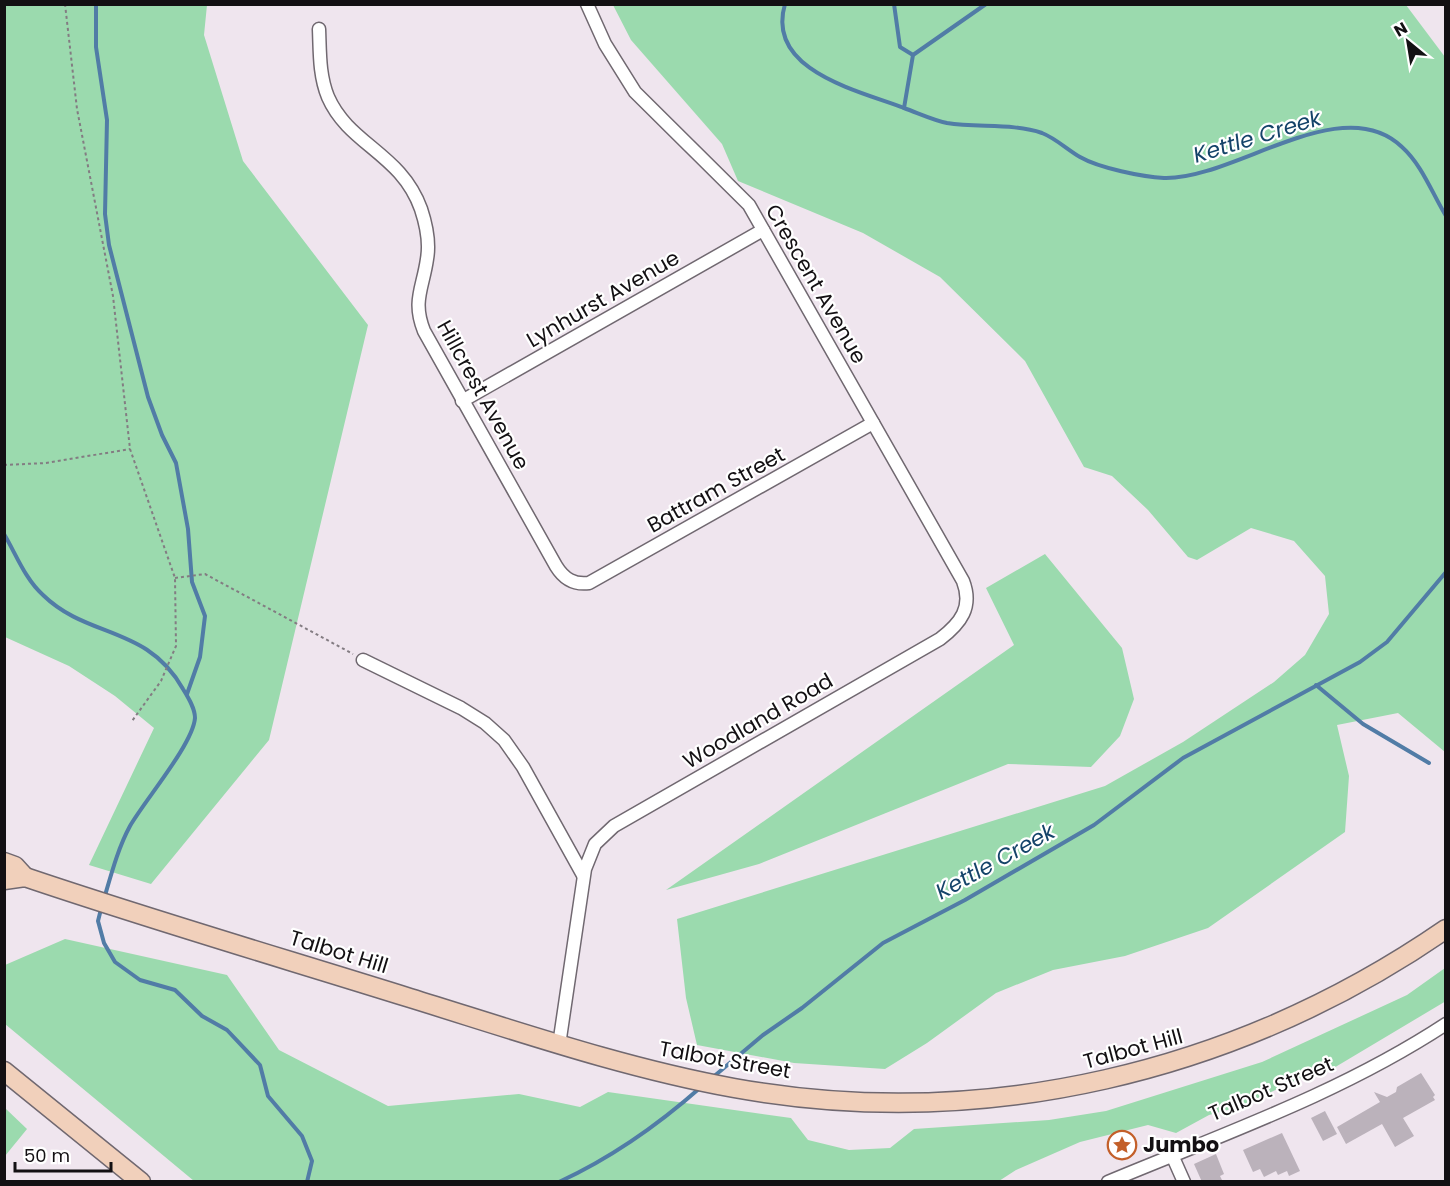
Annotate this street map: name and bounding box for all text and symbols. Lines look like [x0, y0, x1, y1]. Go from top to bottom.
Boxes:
north arrow [1378, 12, 1438, 72]
text: N [1390, 16, 1412, 42]
water label: Kettle Creek [1189, 102, 1327, 171]
street label: Crescent Avenue [759, 199, 874, 369]
street label: Lynhurst Avenue [521, 243, 685, 354]
street label: Hillcrest Avenue [430, 315, 537, 475]
street label: Battram Street [642, 440, 790, 539]
street label: Woodland Road [677, 666, 838, 775]
water label: Kettle Creek [930, 815, 1062, 907]
street label: Talbot Hill [286, 923, 392, 980]
street label: Talbot Hill [1080, 1021, 1186, 1076]
street label: Talbot Street [657, 1034, 793, 1085]
street label: Talbot Street [1204, 1049, 1338, 1128]
place icon: Jumbo [1106, 1129, 1138, 1161]
place label: Jumbo [1143, 1130, 1219, 1159]
scale bar [15, 1135, 111, 1173]
text: 50 m [24, 1143, 70, 1168]

